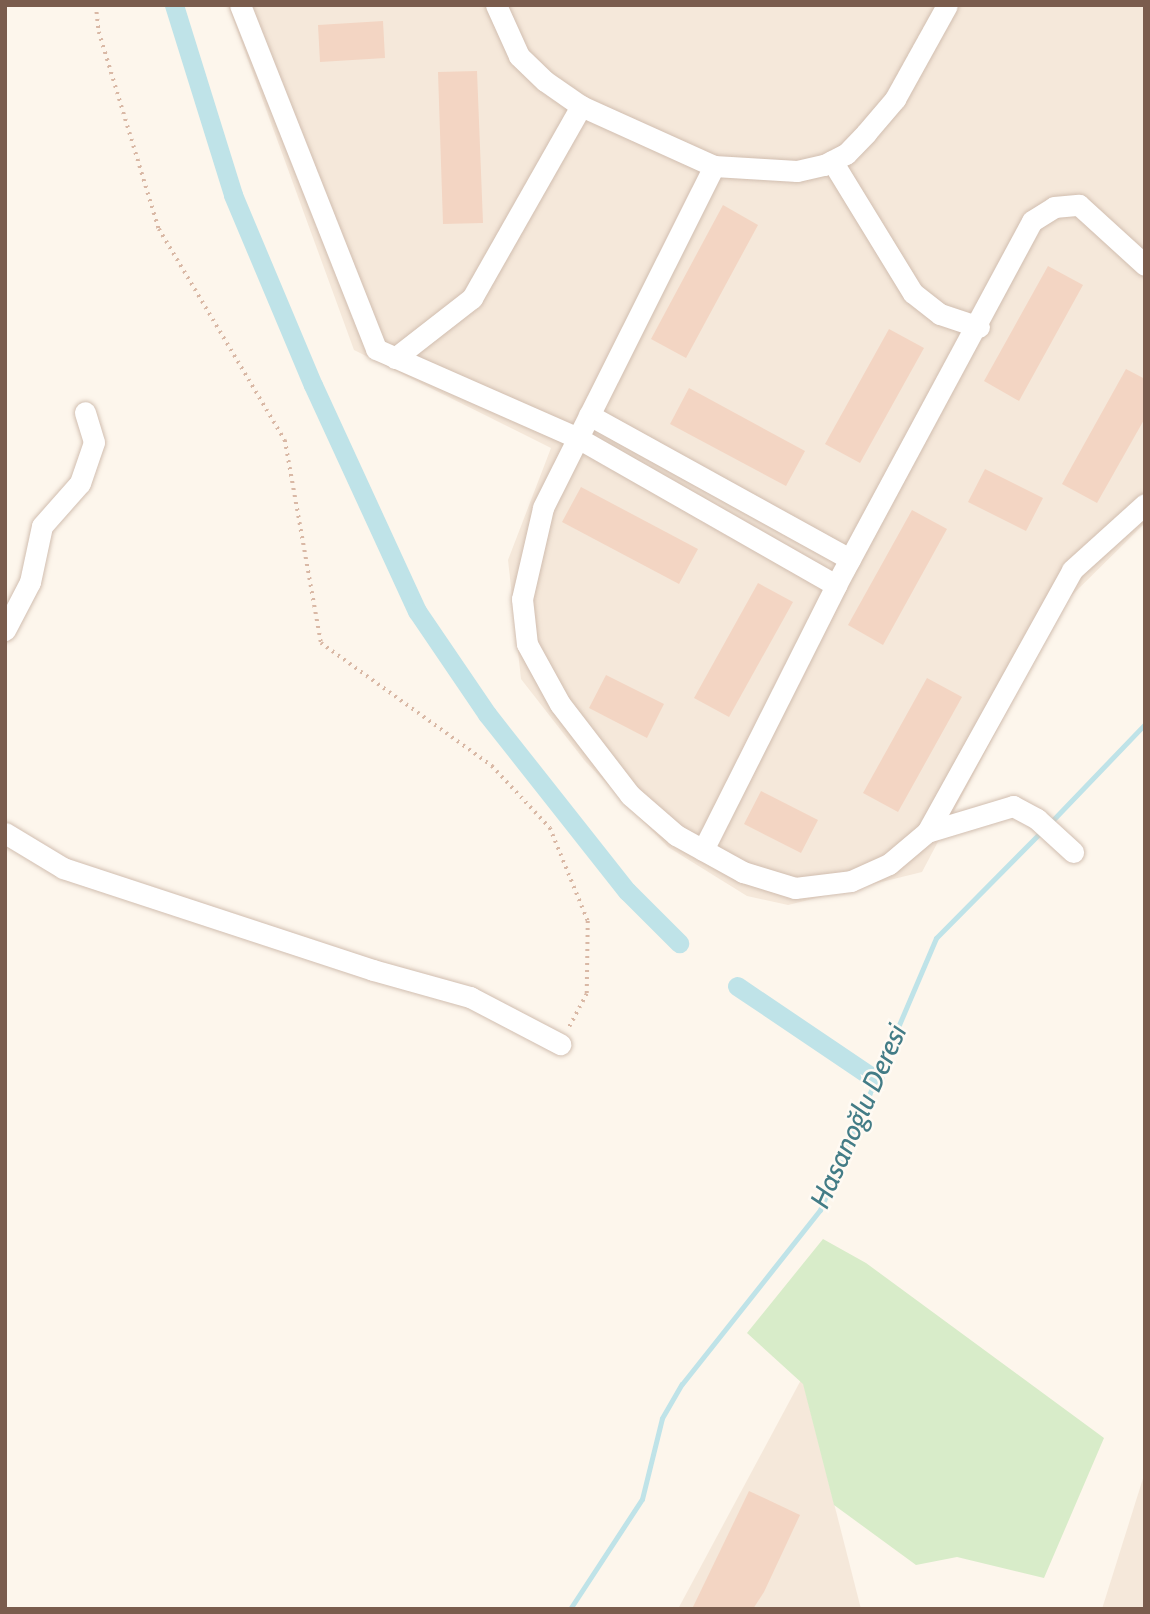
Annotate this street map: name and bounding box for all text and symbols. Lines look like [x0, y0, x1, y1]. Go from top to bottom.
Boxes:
water label: Hasanoğlu Deresi [802, 1019, 914, 1213]

